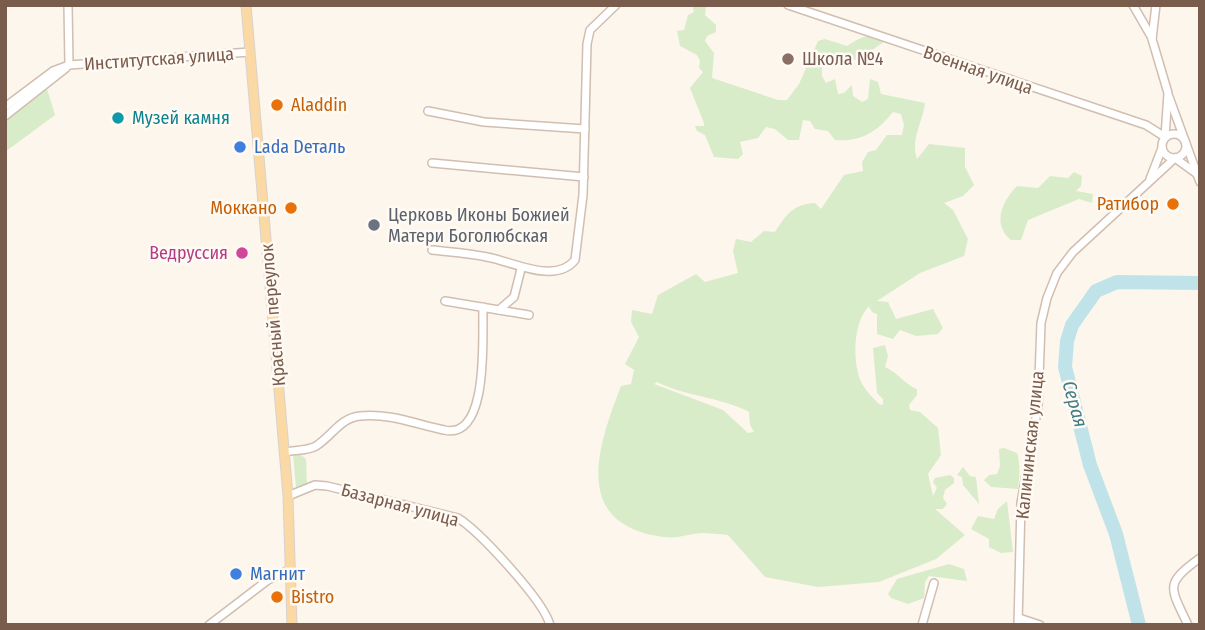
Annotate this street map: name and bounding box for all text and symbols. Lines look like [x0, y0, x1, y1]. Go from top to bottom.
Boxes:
street label: Военная улица [920, 41, 1036, 99]
street label: Институтская улица [83, 43, 235, 75]
place label: Школа №4 [802, 48, 884, 70]
marker: Школа №4 [780, 51, 796, 67]
place label: Aladdin [291, 94, 347, 116]
marker: Aladdin [269, 97, 285, 113]
place label: Музей камня [132, 107, 230, 129]
marker: Музей камня [110, 110, 126, 126]
place label: Lada Dеталь [254, 136, 345, 158]
marker: Lada Dеталь [232, 139, 248, 155]
place label: Ратибор [1097, 193, 1159, 215]
marker: Ратибор [1165, 196, 1181, 212]
place label: Моккано [210, 197, 277, 219]
marker: Моккано [283, 200, 299, 216]
place label: Церковь Иконы Божией Матери Боголюбская [388, 204, 570, 247]
marker: Церковь Иконы Божией Матери Боголюбская [366, 217, 382, 233]
place label: Ведруссия [149, 242, 228, 264]
street label: Красный переулок [256, 242, 290, 387]
marker: Ведруссия [234, 245, 250, 261]
street label: Калининская улица [1011, 370, 1049, 520]
water label: Серая [1057, 378, 1093, 430]
street label: Базарная улица [339, 479, 462, 531]
place label: Магнит [250, 563, 306, 585]
marker: Магнит [228, 566, 244, 582]
place label: Bistro [291, 586, 334, 608]
marker: Bistro [269, 589, 285, 605]

